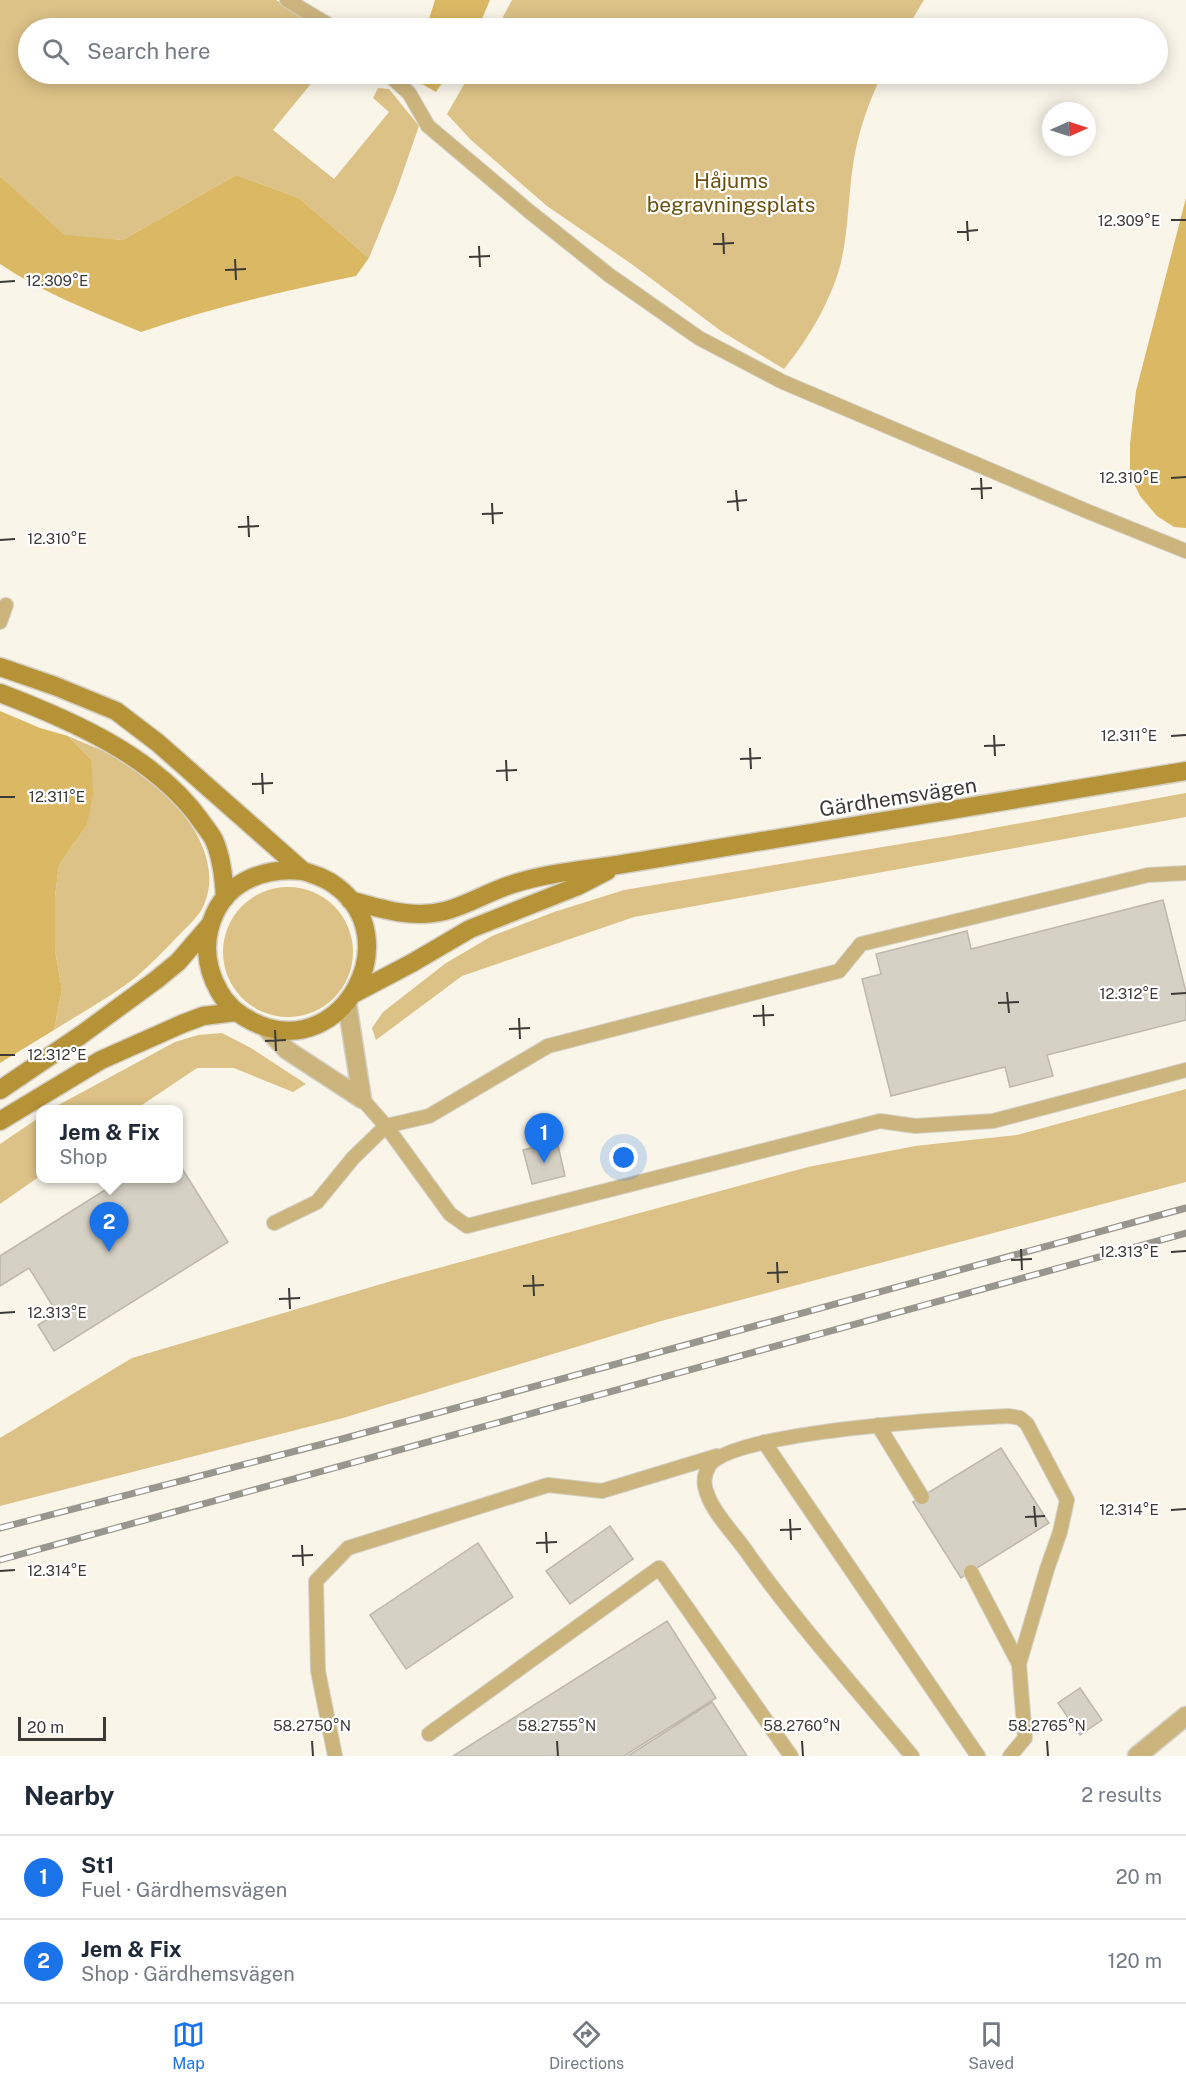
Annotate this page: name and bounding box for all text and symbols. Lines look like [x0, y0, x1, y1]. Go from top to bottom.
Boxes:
search box [18, 18, 1168, 84]
icon: search [39, 35, 72, 68]
text: Search here [87, 38, 211, 64]
north arrow [1042, 102, 1096, 156]
park label: Håjums begravningsplats [647, 168, 815, 217]
text: 12.309°E [1098, 212, 1160, 229]
text: 12.309°E [26, 272, 88, 289]
text: 12.310°E [1099, 469, 1159, 486]
text: 12.310°E [27, 530, 87, 547]
text: 12.311°E [1101, 727, 1157, 744]
street label: Gärdhemsvägen [817, 772, 979, 822]
text: 12.311°E [29, 788, 85, 805]
text: 12.312°E [1099, 985, 1159, 1002]
text: 12.312°E [27, 1046, 87, 1063]
popup [36, 1105, 183, 1183]
pin: 1 [524, 1114, 564, 1163]
text: Jem & Fix [59, 1119, 160, 1145]
your location [609, 1143, 638, 1172]
text: Shop [59, 1145, 107, 1169]
pin: 2 [90, 1202, 128, 1252]
text: 12.313°E [1099, 1243, 1159, 1260]
text: 12.313°E [27, 1304, 87, 1321]
text: 12.314°E [1099, 1501, 1159, 1518]
text: 12.314°E [27, 1562, 87, 1579]
scale bar [18, 1714, 106, 1742]
text: 58.2750°N [273, 1717, 351, 1734]
text: 58.2755°N [518, 1717, 596, 1734]
text: 58.2760°N [763, 1717, 841, 1734]
text: 58.2765°N [1008, 1717, 1086, 1734]
text: 20 m [27, 1718, 64, 1737]
text: Nearby [24, 1780, 114, 1811]
text: 2 results [1081, 1783, 1162, 1807]
text: St1 [81, 1852, 114, 1878]
text: 1 [39, 1865, 48, 1889]
text: 20 m [1116, 1865, 1162, 1889]
text: Fuel · Gärdhemsvägen [81, 1878, 287, 1902]
text: Jem & Fix [81, 1936, 182, 1962]
text: 2 [37, 1949, 50, 1973]
text: 120 m [1108, 1949, 1162, 1973]
text: Shop · Gärdhemsvägen [81, 1962, 295, 1986]
tab: Map [172, 2018, 205, 2073]
tab: Directions [549, 2018, 624, 2073]
tab: Saved [968, 2018, 1014, 2073]

